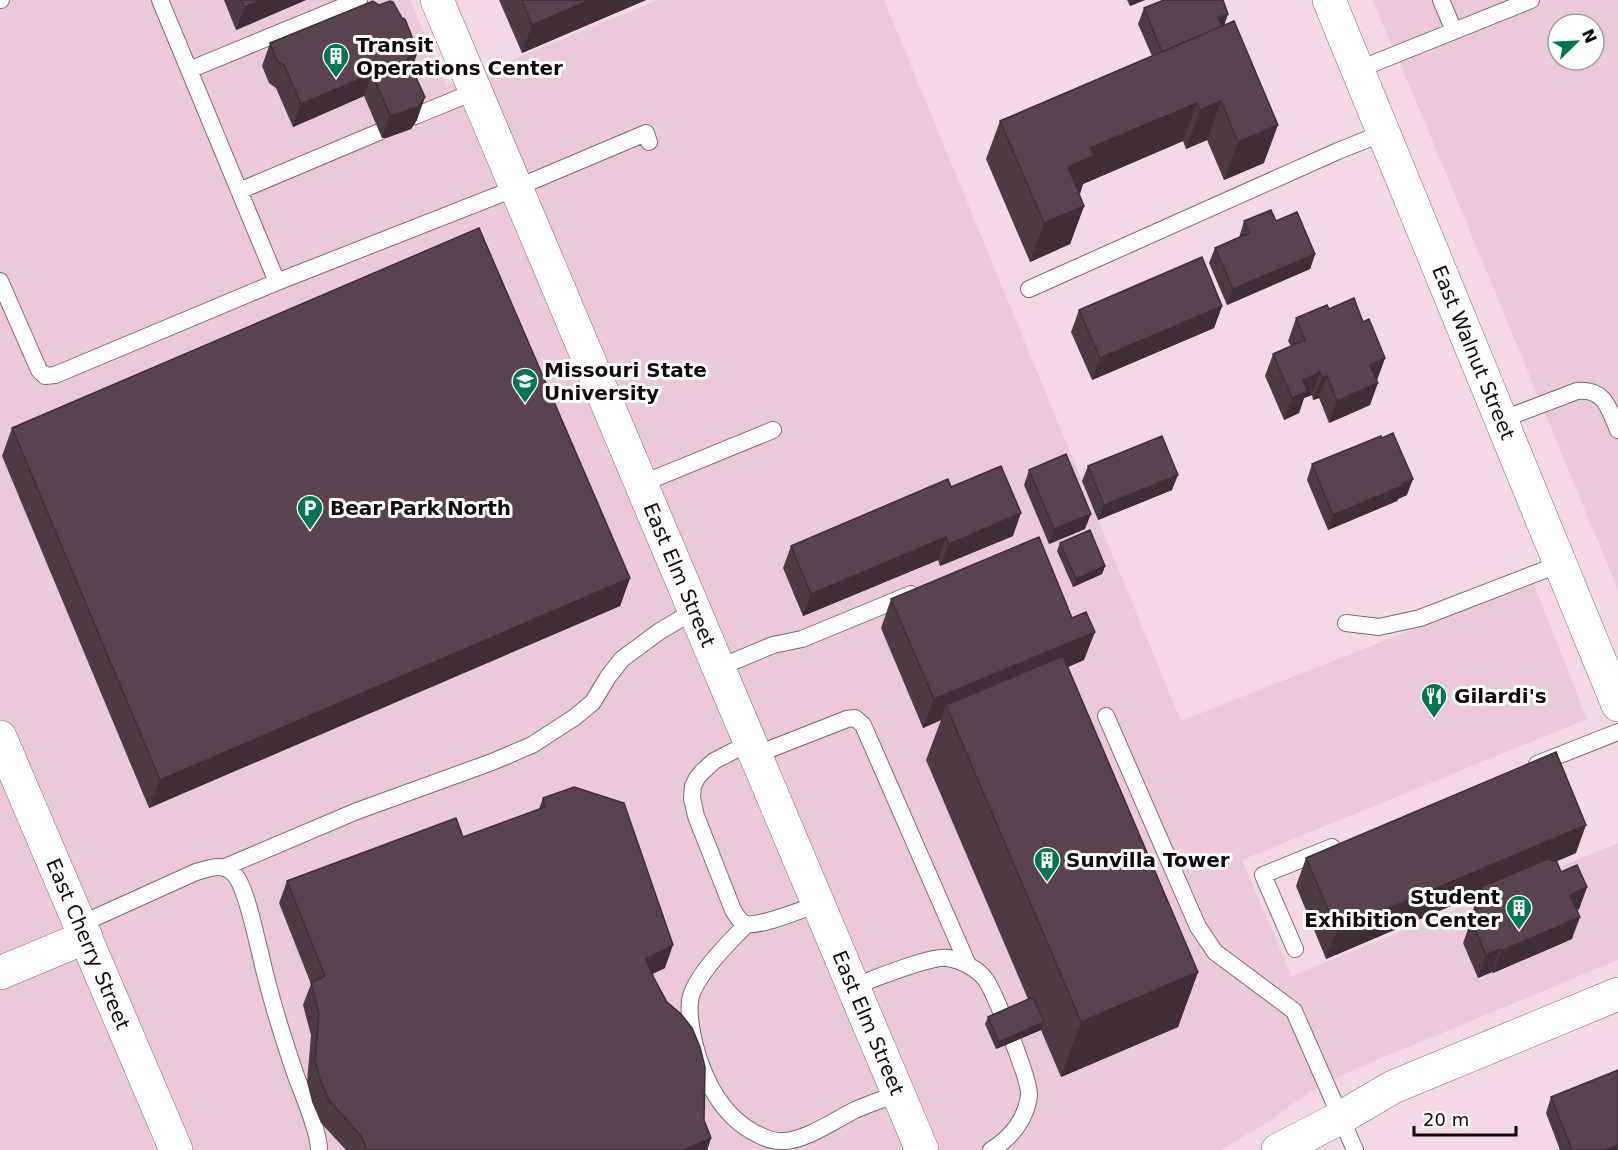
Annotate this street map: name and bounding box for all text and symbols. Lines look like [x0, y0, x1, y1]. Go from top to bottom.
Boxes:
north arrow [1546, 12, 1606, 72]
text: N [1578, 26, 1601, 46]
place label: Transit Operations Center [356, 33, 563, 80]
building icon: Transit Operations Center [321, 41, 351, 79]
street label: East Walnut Street [1427, 262, 1520, 443]
place label: Missouri State University [544, 358, 707, 405]
school or university icon: Missouri State University [510, 366, 540, 404]
parking icon: Bear Park North [295, 493, 325, 531]
place label: Bear Park North [330, 496, 511, 520]
street label: East Elm Street [638, 499, 721, 651]
restaurant icon: Gilardi's [1419, 681, 1449, 719]
place label: Gilardi's [1454, 684, 1547, 708]
building icon: Sunvilla Tower [1032, 845, 1062, 883]
place label: Sunvilla Tower [1066, 848, 1230, 872]
street label: East Cherry Street [41, 855, 135, 1033]
place label: Student Exhibition Center [1304, 885, 1500, 932]
building icon: Student Exhibition Center [1504, 893, 1534, 931]
street label: East Elm Street [827, 947, 909, 1099]
scale bar [1414, 1099, 1516, 1137]
text: 20 m [1423, 1109, 1469, 1130]

